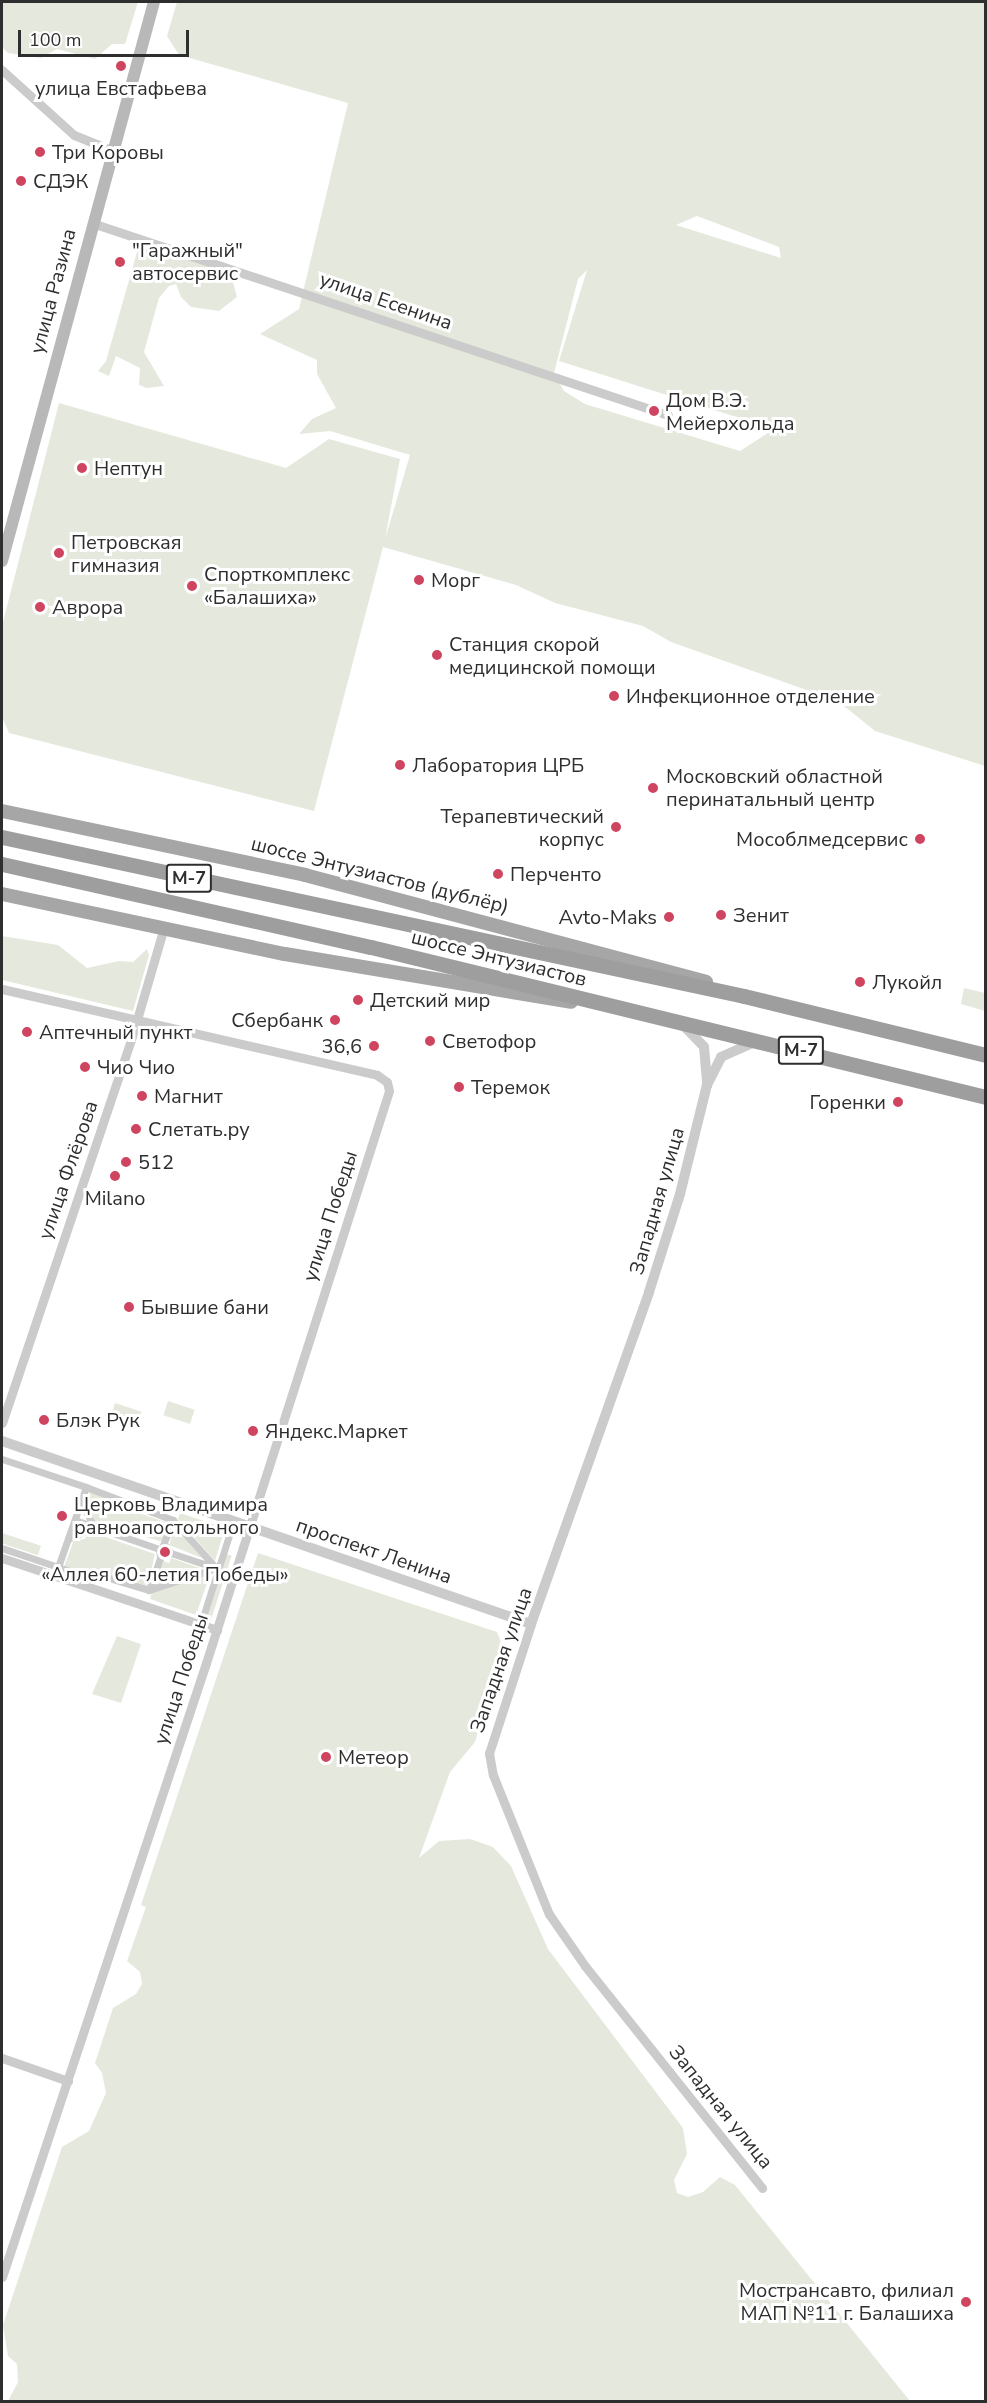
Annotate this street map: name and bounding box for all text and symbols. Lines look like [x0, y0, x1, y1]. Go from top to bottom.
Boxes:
scale bar [21, 18, 192, 56]
text: 100 m [29, 28, 81, 52]
marker: улица Евстафьева [114, 59, 128, 73]
place label: улица Евстафьева [35, 76, 207, 100]
place label: Три Коровы [52, 140, 164, 164]
marker: Три Коровы [33, 145, 47, 159]
place label: СДЭК [33, 169, 88, 193]
marker: СДЭК [14, 174, 28, 188]
street label: улица Разина [25, 226, 81, 356]
place label: "Гаражный" автосервис [132, 238, 243, 285]
marker: "Гаражный" автосервис [113, 255, 127, 269]
street label: улица Есенина [316, 267, 456, 335]
place label: Дом В.Э. Мейерхольда [666, 388, 795, 435]
marker: Дом В.Э. Мейерхольда [647, 404, 661, 418]
place label: Нептун [94, 456, 163, 480]
marker: Нептун [75, 461, 89, 475]
place label: Петровская гимназия [71, 530, 181, 577]
marker: Петровская гимназия [52, 546, 66, 560]
place label: Спорткомплекс «Балашиха» [204, 562, 350, 609]
place label: Морг [431, 568, 480, 592]
marker: Морг [412, 573, 426, 587]
marker: Спорткомплекс «Балашиха» [185, 579, 199, 593]
place label: Аврора [52, 595, 123, 619]
marker: Аврора [33, 600, 47, 614]
place label: Станция скорой медицинской помощи [449, 632, 656, 679]
marker: Станция скорой медицинской помощи [430, 648, 444, 662]
place label: Инфекционное отделение [626, 684, 875, 708]
marker: Инфекционное отделение [607, 689, 621, 703]
place label: Лаборатория ЦРБ [412, 753, 584, 777]
marker: Лаборатория ЦРБ [393, 758, 407, 772]
place label: Московский областной перинатальный центр [666, 765, 883, 812]
marker: Московский областной перинатальный центр [644, 779, 662, 797]
place label: Терапевтический корпус [441, 804, 604, 851]
marker: Терапевтический корпус [609, 820, 623, 834]
place label: Мособлмедсервис [736, 827, 908, 851]
street label: шоссе Энтузиастов (дублёр) [249, 831, 511, 919]
marker: Мособлмедсервис [913, 832, 927, 846]
place label: Перченто [510, 862, 602, 886]
road number: М-7 [165, 863, 213, 893]
marker: Перченто [491, 867, 505, 881]
place label: Зенит [733, 903, 789, 927]
place label: Avto-Maks [559, 905, 657, 929]
marker: Зенит [714, 908, 728, 922]
marker: Avto-Maks [662, 910, 676, 924]
street label: шоссе Энтузиастов [409, 925, 589, 991]
place label: Лукойл [872, 970, 942, 994]
marker: Лукойл [853, 975, 867, 989]
place label: Детский мир [370, 988, 490, 1012]
marker: Детский мир [351, 993, 365, 1007]
place label: Сбербанк [231, 1008, 323, 1032]
marker: Сбербанк [328, 1013, 342, 1027]
place label: Аптечный пункт [39, 1020, 192, 1044]
marker: Аптечный пункт [20, 1025, 34, 1039]
place label: Светофор [442, 1029, 536, 1053]
place label: 36,6 [321, 1034, 362, 1058]
marker: Светофор [423, 1034, 437, 1048]
road number: М-7 [777, 1035, 825, 1065]
marker: 36,6 [367, 1039, 381, 1053]
place label: Чио Чио [97, 1055, 175, 1079]
marker: Чио Чио [78, 1060, 92, 1074]
place label: Теремок [471, 1075, 550, 1099]
marker: Теремок [452, 1080, 466, 1094]
place label: Магнит [154, 1084, 223, 1108]
marker: Магнит [135, 1089, 149, 1103]
place label: Горенки [810, 1090, 886, 1114]
marker: Горенки [891, 1095, 905, 1109]
street label: улица Флёрова [33, 1098, 103, 1242]
place label: Слетать.ру [148, 1117, 250, 1141]
marker: Слетать.ру [129, 1122, 143, 1136]
street label: Западная улица [625, 1125, 689, 1277]
street label: улица Победы [298, 1148, 362, 1284]
place label: 512 [138, 1150, 174, 1174]
marker: 512 [119, 1155, 133, 1169]
marker: Milano [108, 1169, 122, 1183]
place label: Milano [85, 1186, 145, 1210]
place label: Бывшие бани [141, 1295, 269, 1319]
marker: Бывшие бани [122, 1300, 136, 1314]
place label: Блэк Рук [56, 1408, 140, 1432]
marker: Блэк Рук [37, 1413, 51, 1427]
place label: Яндекс.Маркет [265, 1419, 408, 1443]
marker: Яндекс.Маркет [246, 1424, 260, 1438]
place label: Церковь Владимира равноапостольного [74, 1492, 268, 1539]
marker: Церковь Владимира равноапостольного [55, 1509, 69, 1523]
street label: проспект Ленина [293, 1513, 455, 1589]
marker: «Аллея 60-летия Победы» [158, 1545, 172, 1559]
place label: «Аллея 60-летия Победы» [41, 1562, 289, 1586]
street label: Западная улица [465, 1584, 537, 1736]
street label: улица Победы [149, 1611, 213, 1747]
place label: Метеор [338, 1745, 409, 1769]
marker: Метеор [319, 1750, 333, 1764]
street label: Западная улица [664, 2040, 778, 2174]
place label: Мострансавто, филиал МАП №11 г. Балашиха [739, 2278, 954, 2325]
marker: Мострансавто, филиал МАП №11 г. Балашиха [959, 2295, 973, 2309]

